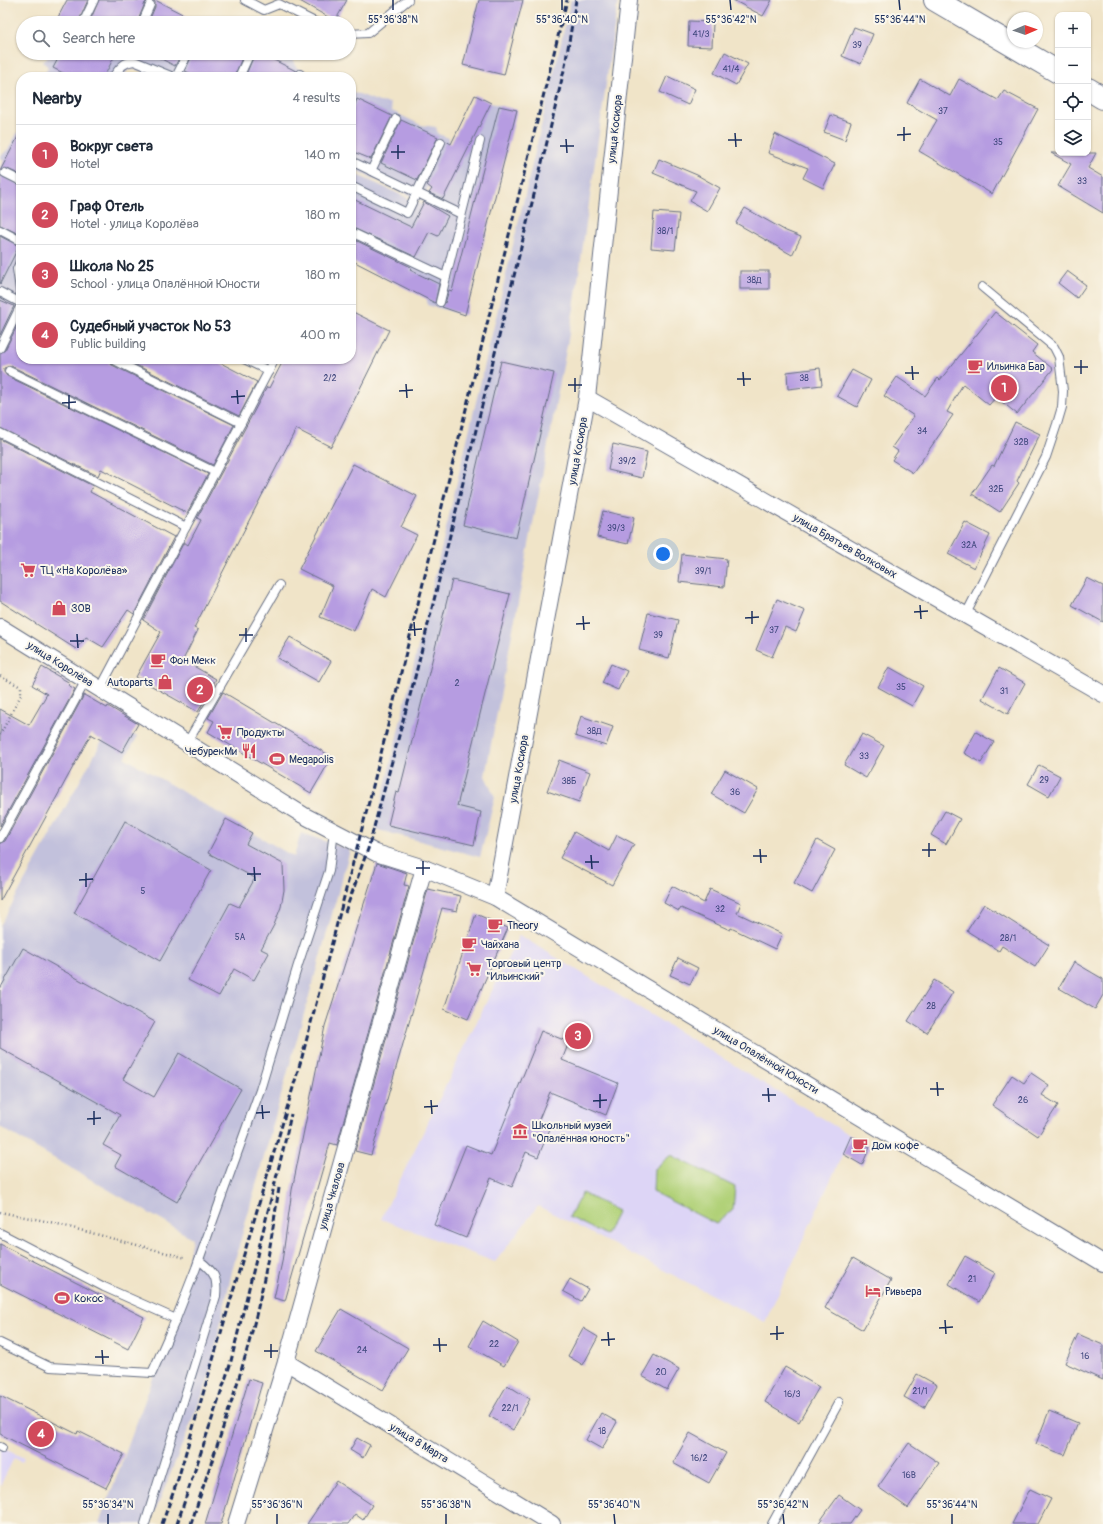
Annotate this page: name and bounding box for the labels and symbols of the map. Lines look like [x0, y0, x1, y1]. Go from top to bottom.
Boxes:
north arrow [1007, 12, 1043, 48]
text: 55°36'38"N [368, 14, 418, 26]
text: 55°36'40"N [536, 14, 588, 26]
text: 55°36'42"N [706, 14, 757, 26]
text: 55°36'44"N [874, 14, 926, 26]
house number: 41/3 [693, 29, 710, 40]
house number: 39 [852, 40, 862, 51]
house number: 41/4 [722, 64, 740, 75]
street label: улица Косиора [605, 94, 625, 165]
house number: 37 [938, 106, 948, 117]
house number: 35 [993, 137, 1003, 148]
house number: 33 [1077, 176, 1087, 187]
house number: 38/1 [657, 226, 673, 237]
house number: 38Д [747, 275, 762, 286]
cafe icon: Ильинка Бар [966, 357, 984, 375]
place label: Ильинка Бар [987, 360, 1045, 373]
house number: 2/2 [323, 373, 337, 384]
house number: 38 [799, 373, 809, 384]
pin: 1 [991, 373, 1017, 403]
street label: улица Косиора [565, 416, 590, 487]
house number: 34 [917, 426, 928, 437]
house number: 32В [1013, 437, 1029, 448]
house number: 39/2 [618, 456, 636, 467]
house number: 32Б [988, 484, 1004, 495]
street label: улица Братьев Волковых [790, 510, 899, 581]
house number: 39/3 [607, 523, 625, 534]
house number: 32А [961, 540, 977, 551]
your location [653, 544, 673, 564]
supermarket icon: ТЦ «На Королёва» [19, 561, 37, 579]
place label: ТЦ «На Королёва» [40, 564, 128, 577]
house number: 39/1 [695, 566, 711, 577]
shop icon: ЗОВ [50, 599, 68, 617]
place label: ЗОВ [71, 602, 91, 615]
house number: 37 [769, 625, 779, 636]
house number: 39 [653, 630, 663, 641]
street label: улица Королёва [24, 638, 95, 689]
cafe icon: Фон Мекк [149, 651, 167, 669]
place label: Фон Мекк [170, 654, 216, 667]
shop icon: Autoparts [156, 673, 174, 691]
pin: 2 [187, 675, 213, 705]
place label: Autoparts [107, 676, 153, 689]
house number: 2 [454, 678, 460, 689]
house number: 35 [896, 682, 906, 693]
house number: 31 [1000, 686, 1008, 697]
supermarket icon: Продукты [216, 723, 234, 741]
place label: Продукты [237, 726, 284, 739]
house number: 38Д [587, 726, 602, 737]
street label: улица Косиора [506, 734, 531, 805]
restaurant icon: ЧебурекМи [240, 742, 258, 760]
place label: ЧебурекМи [185, 745, 237, 758]
sports icon: Megapolis [268, 750, 286, 768]
house number: 33 [859, 751, 869, 762]
place label: Megapolis [289, 753, 334, 766]
house number: 29 [1039, 775, 1049, 786]
house number: 38Б [562, 776, 576, 787]
house number: 36 [730, 787, 740, 798]
house number: 5 [141, 886, 146, 897]
house number: 32 [715, 904, 725, 915]
cafe icon: Theory [486, 916, 504, 934]
place label: Theory [507, 919, 539, 932]
house number: 5А [235, 932, 246, 943]
house number: 28/1 [1000, 933, 1016, 944]
cafe icon: Чайхана [460, 935, 478, 953]
place label: Чайхана [481, 938, 519, 951]
place label: Торговый центр "Ильинский" [486, 957, 562, 983]
supermarket icon: Торговый центр "Ильинский" [465, 960, 483, 978]
house number: 28 [926, 1001, 936, 1012]
pin: 3 [565, 1021, 591, 1051]
street label: улица Опалённой Юности [710, 1023, 821, 1097]
house number: 26 [1018, 1095, 1028, 1106]
place label: Школьный музей "Опалённая юность" [532, 1119, 630, 1145]
museum icon: Школьный музей "Опалённая юность" [511, 1122, 529, 1140]
cafe icon: Дом кофе [851, 1136, 869, 1154]
place label: Дом кофе [871, 1139, 919, 1152]
street label: улица Чкалова [316, 1161, 348, 1232]
house number: 21 [968, 1274, 976, 1285]
hotel icon: Ривьера [864, 1282, 882, 1300]
place label: Ривьера [885, 1285, 922, 1298]
sports icon: Кокос [53, 1289, 71, 1307]
place label: Кокос [74, 1292, 104, 1305]
house number: 22 [489, 1339, 499, 1350]
house number: 24 [357, 1345, 368, 1356]
house number: 16 [1081, 1351, 1089, 1362]
house number: 20 [655, 1367, 667, 1378]
house number: 21/1 [912, 1386, 928, 1397]
house number: 16/3 [783, 1389, 801, 1400]
house number: 22/1 [502, 1403, 518, 1414]
pin: 4 [28, 1419, 54, 1449]
street label: улица 8 Марта [386, 1420, 451, 1466]
house number: 18 [598, 1426, 606, 1437]
house number: 16/2 [690, 1453, 708, 1464]
house number: 16В [902, 1470, 916, 1481]
text: 55°36'34"N [83, 1499, 134, 1511]
text: 55°36'36"N [252, 1499, 303, 1511]
text: 55°36'38"N [421, 1499, 471, 1511]
text: 55°36'40"N [588, 1499, 640, 1511]
text: 55°36'42"N [758, 1499, 809, 1511]
text: 55°36'44"N [926, 1499, 978, 1511]

